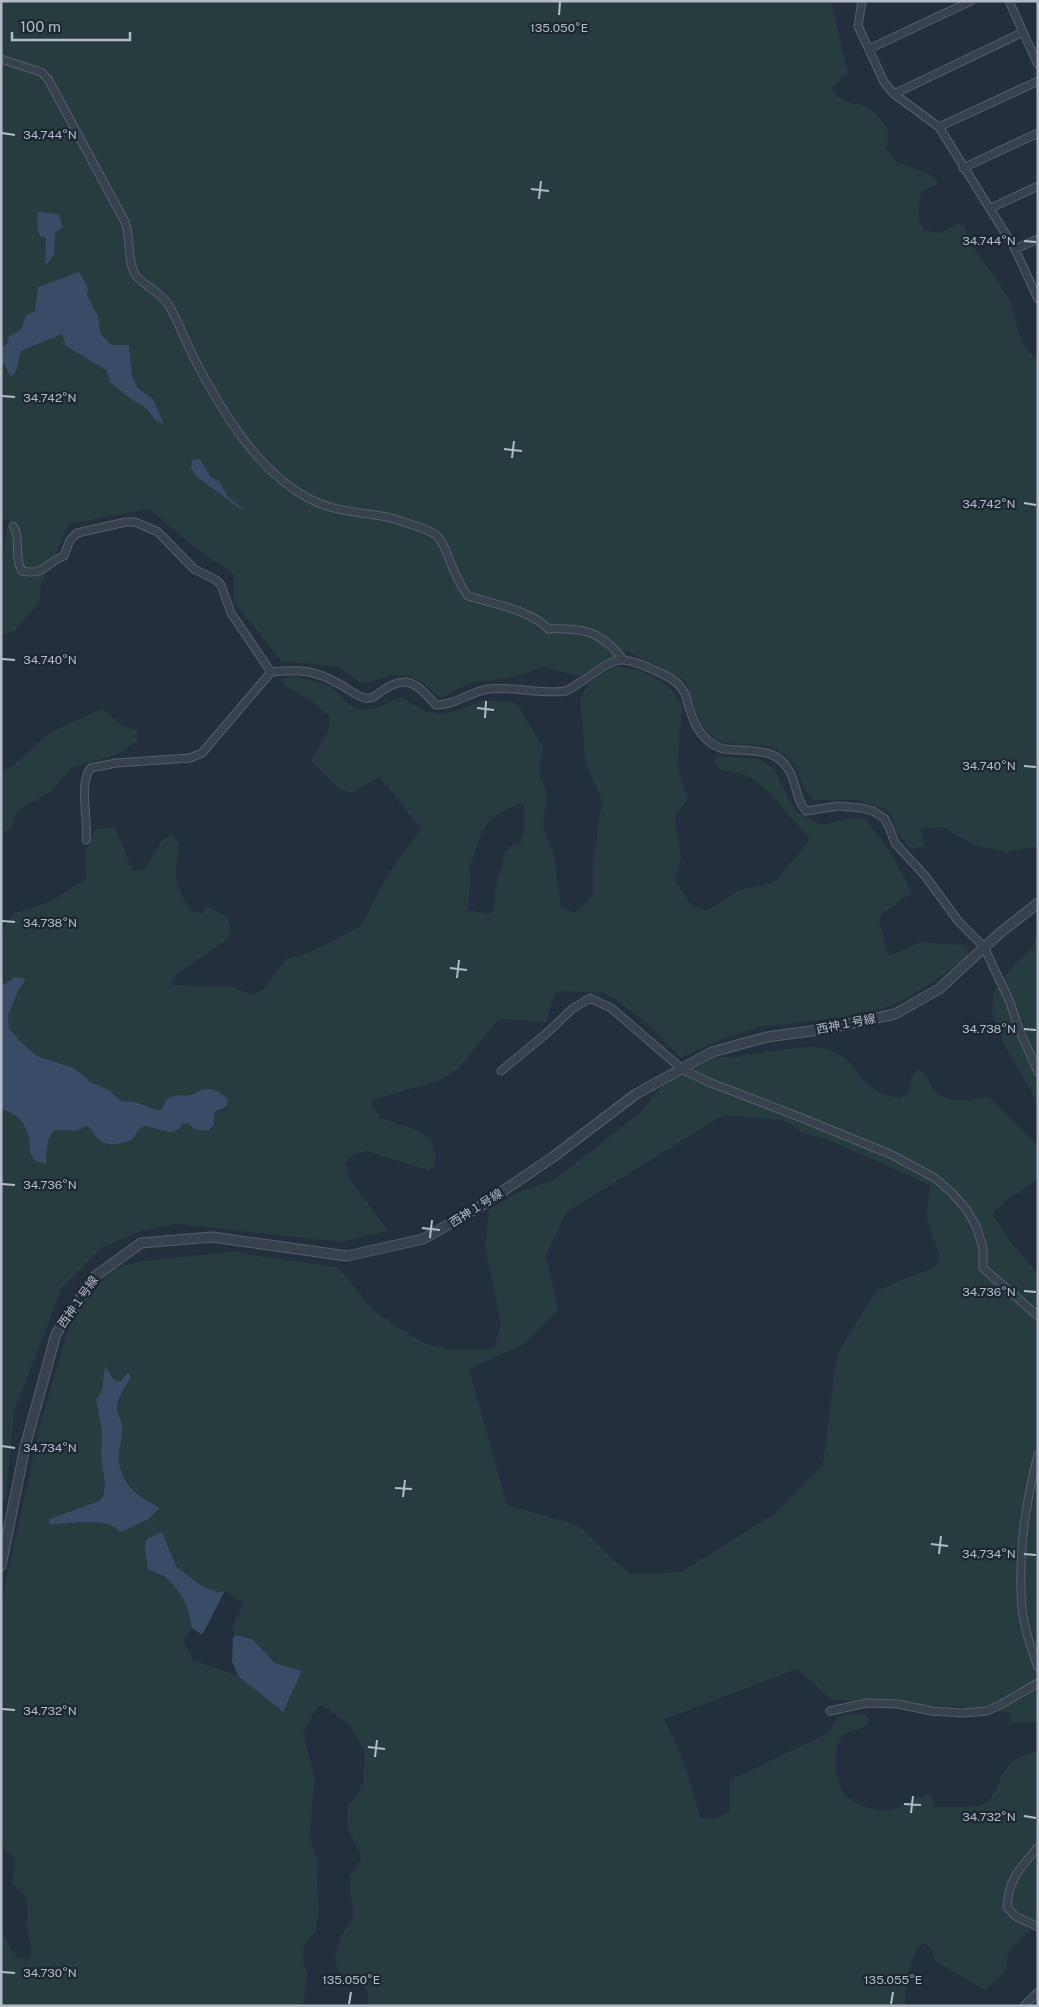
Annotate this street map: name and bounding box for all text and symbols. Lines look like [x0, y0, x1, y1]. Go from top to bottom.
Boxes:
scale bar [12, 10, 130, 42]
text: 100 m [20, 18, 61, 35]
text: 135.050°E [530, 21, 588, 35]
text: 34.744°N [23, 128, 77, 142]
text: 34.744°N [962, 234, 1016, 248]
text: 34.742°N [23, 391, 77, 405]
text: 34.742°N [962, 497, 1016, 511]
text: 34.740°N [23, 653, 77, 667]
text: 34.740°N [962, 759, 1016, 773]
text: 34.738°N [23, 916, 77, 930]
street label: 西神１号線 [815, 1011, 877, 1037]
text: 34.738°N [962, 1022, 1016, 1036]
text: 34.736°N [23, 1178, 77, 1192]
street label: 西神１号線 [447, 1186, 505, 1230]
street label: 西神１号線 [55, 1273, 101, 1331]
text: 34.736°N [962, 1285, 1016, 1299]
text: 34.734°N [23, 1441, 77, 1455]
text: 34.734°N [962, 1547, 1016, 1561]
text: 34.732°N [23, 1704, 77, 1718]
text: 34.732°N [962, 1810, 1016, 1824]
text: 34.730°N [23, 1966, 77, 1980]
text: 135.050°E [322, 1973, 380, 1987]
text: 135.055°E [864, 1973, 922, 1987]

